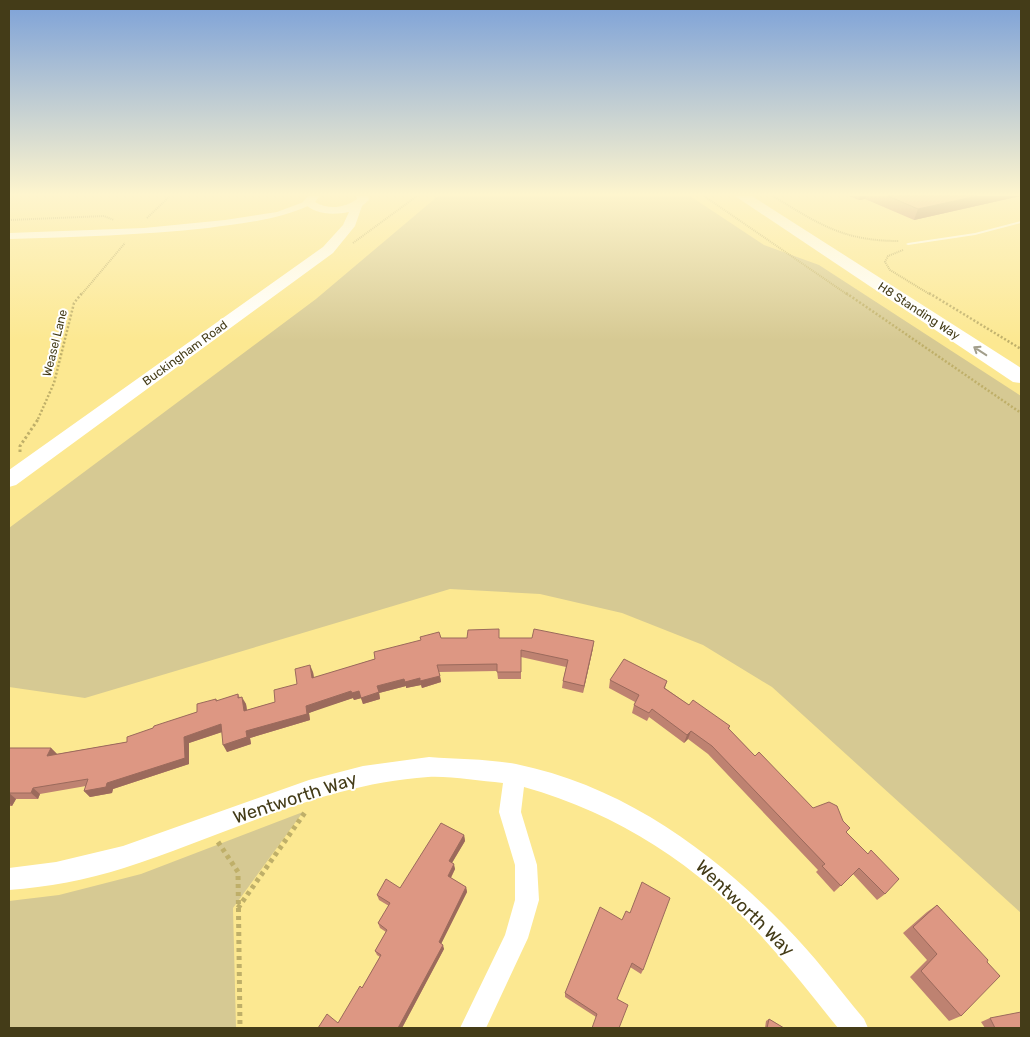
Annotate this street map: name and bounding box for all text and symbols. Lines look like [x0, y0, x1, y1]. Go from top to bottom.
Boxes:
street label: H8 Standing Way [875, 279, 963, 343]
street label: Weasel Lane [40, 308, 70, 378]
street label: Buckingham Road [140, 318, 230, 388]
one-way arrow [974, 345, 988, 355]
street label: Wentworth Way [230, 768, 360, 828]
street label: Wentworth Way [691, 855, 799, 961]

